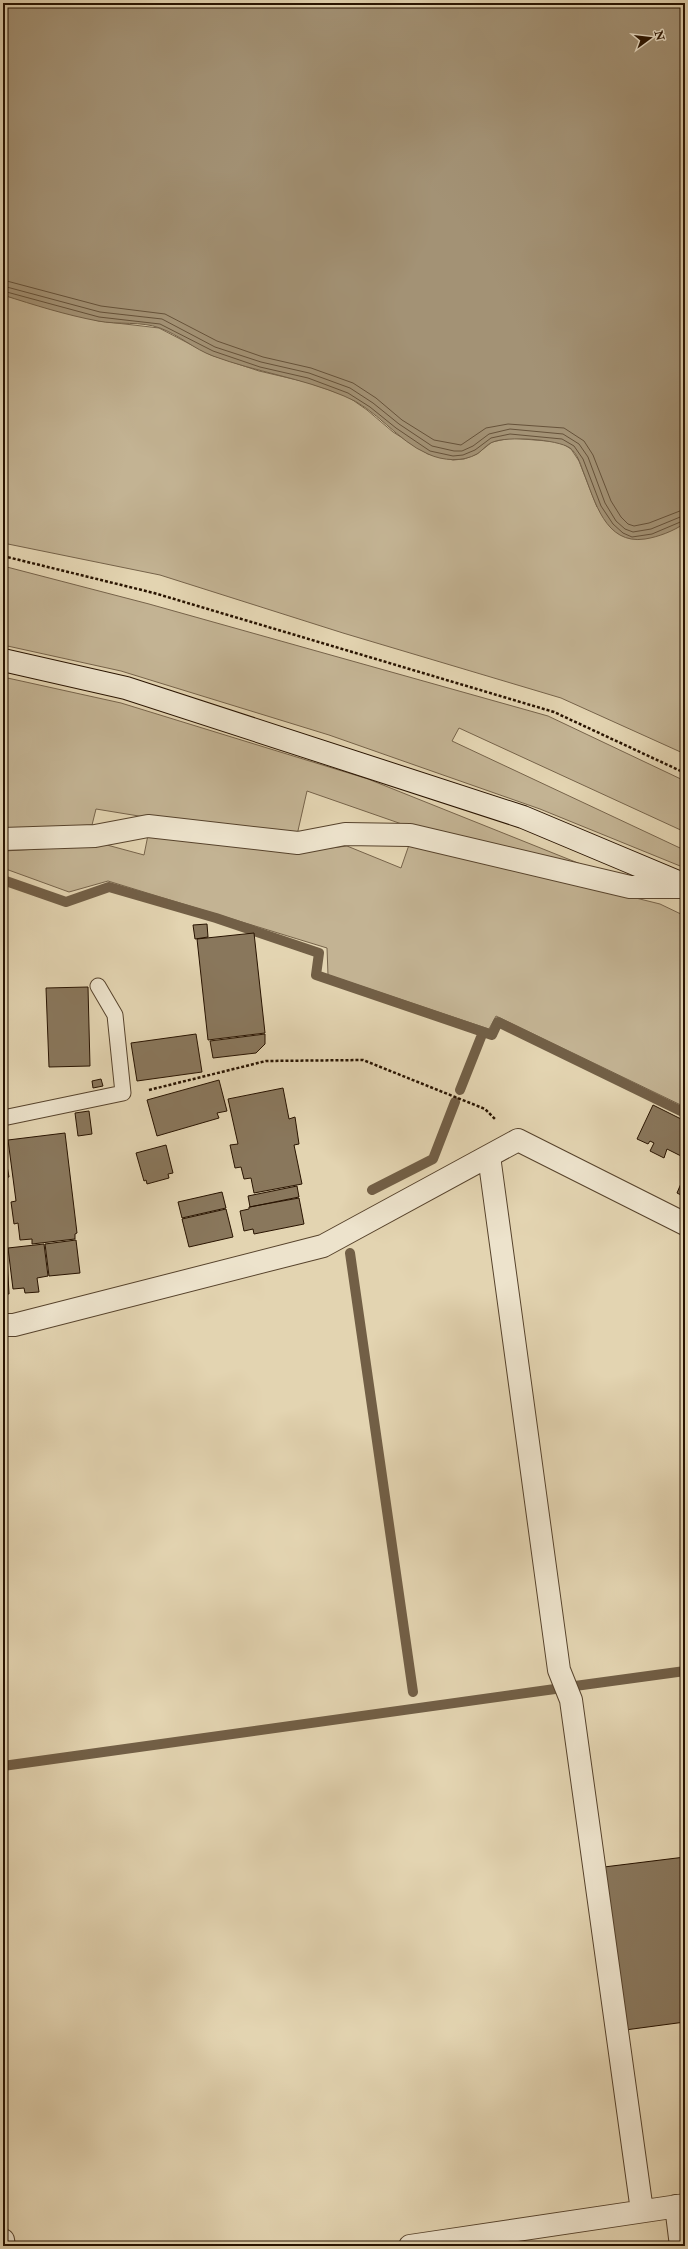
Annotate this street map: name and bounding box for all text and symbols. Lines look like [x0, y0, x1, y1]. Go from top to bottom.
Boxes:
north arrow [630, 18, 670, 58]
text: N [651, 28, 667, 43]

